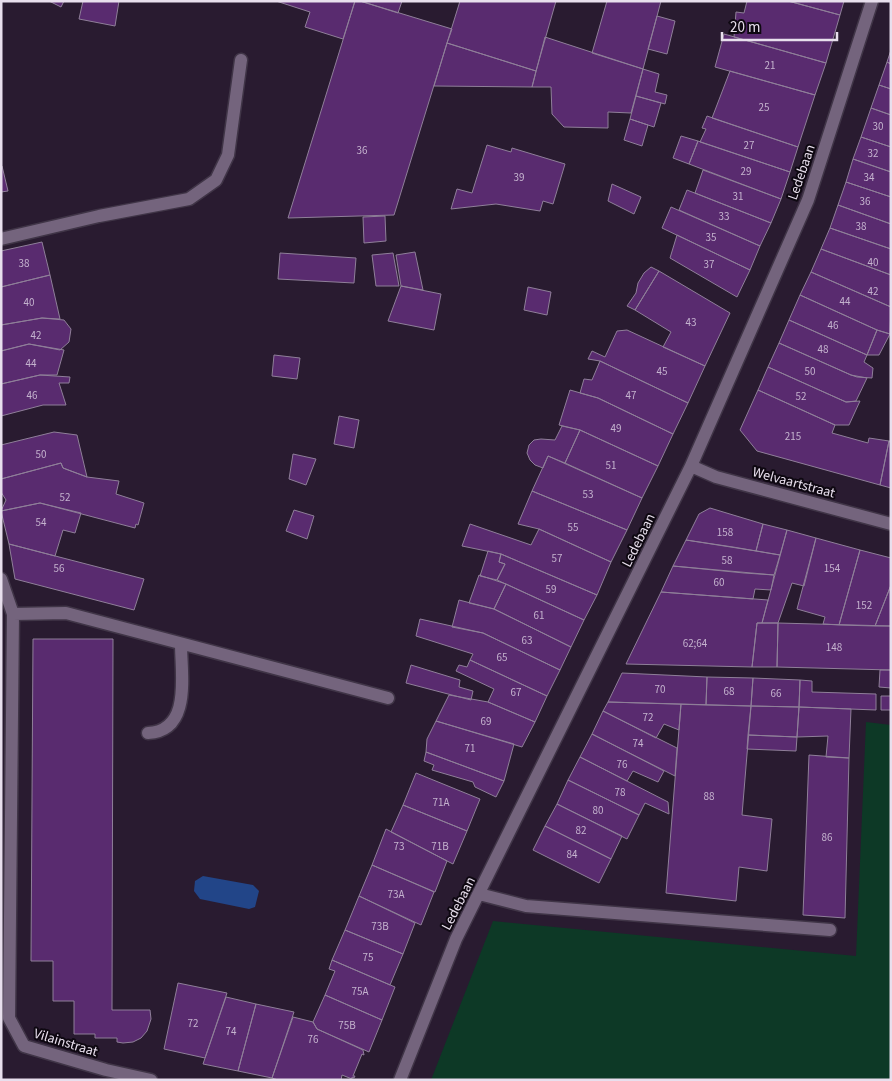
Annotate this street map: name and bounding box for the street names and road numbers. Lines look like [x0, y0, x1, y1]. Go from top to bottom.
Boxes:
street label: Ledebaan [783, 142, 821, 203]
street label: Welvaartstraat [750, 462, 838, 504]
street label: Ledebaan [617, 510, 661, 571]
street label: Ledebaan [437, 873, 481, 934]
street label: Vilainstraat [31, 1024, 100, 1062]

